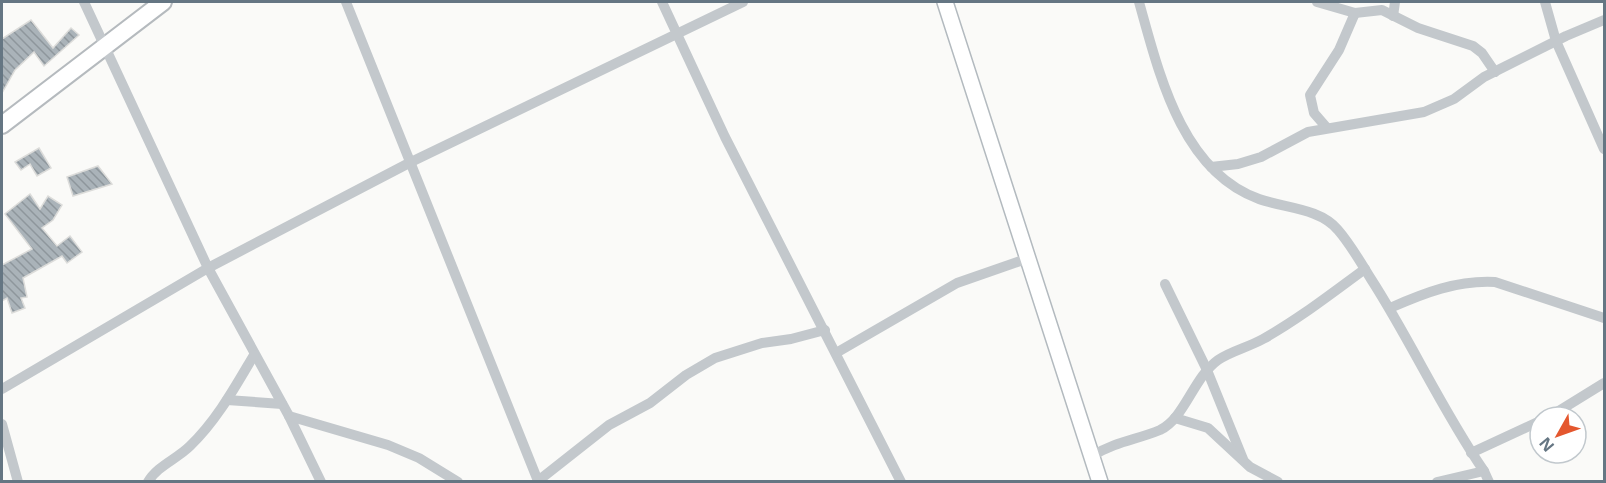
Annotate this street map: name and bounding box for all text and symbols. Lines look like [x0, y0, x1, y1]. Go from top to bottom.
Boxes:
north arrow [1528, 405, 1588, 465]
text: N [1534, 433, 1559, 457]

